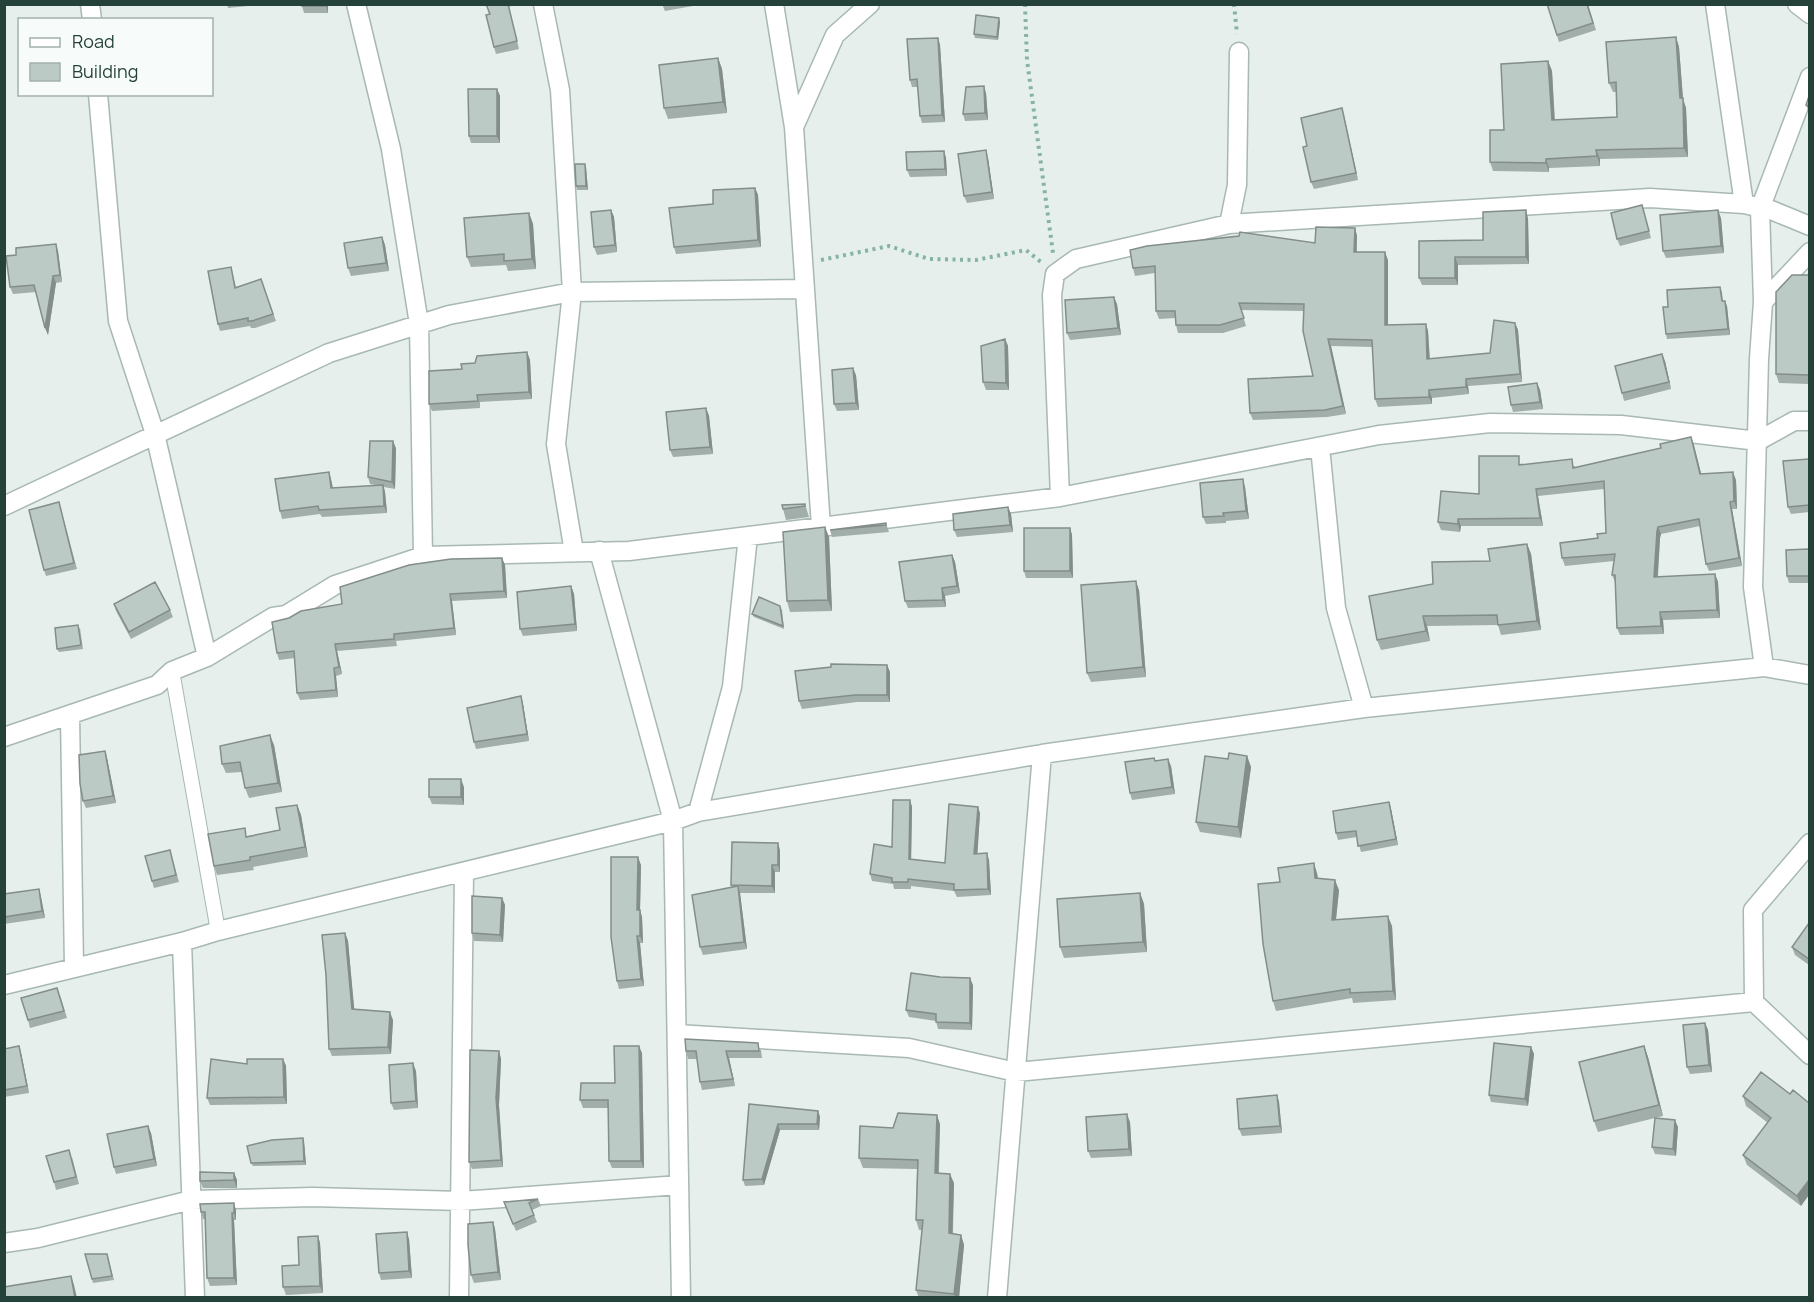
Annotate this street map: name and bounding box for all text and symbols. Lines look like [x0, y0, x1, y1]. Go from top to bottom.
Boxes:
legend [18, 18, 213, 96]
text: Road [72, 29, 115, 53]
text: Building [72, 59, 138, 83]

